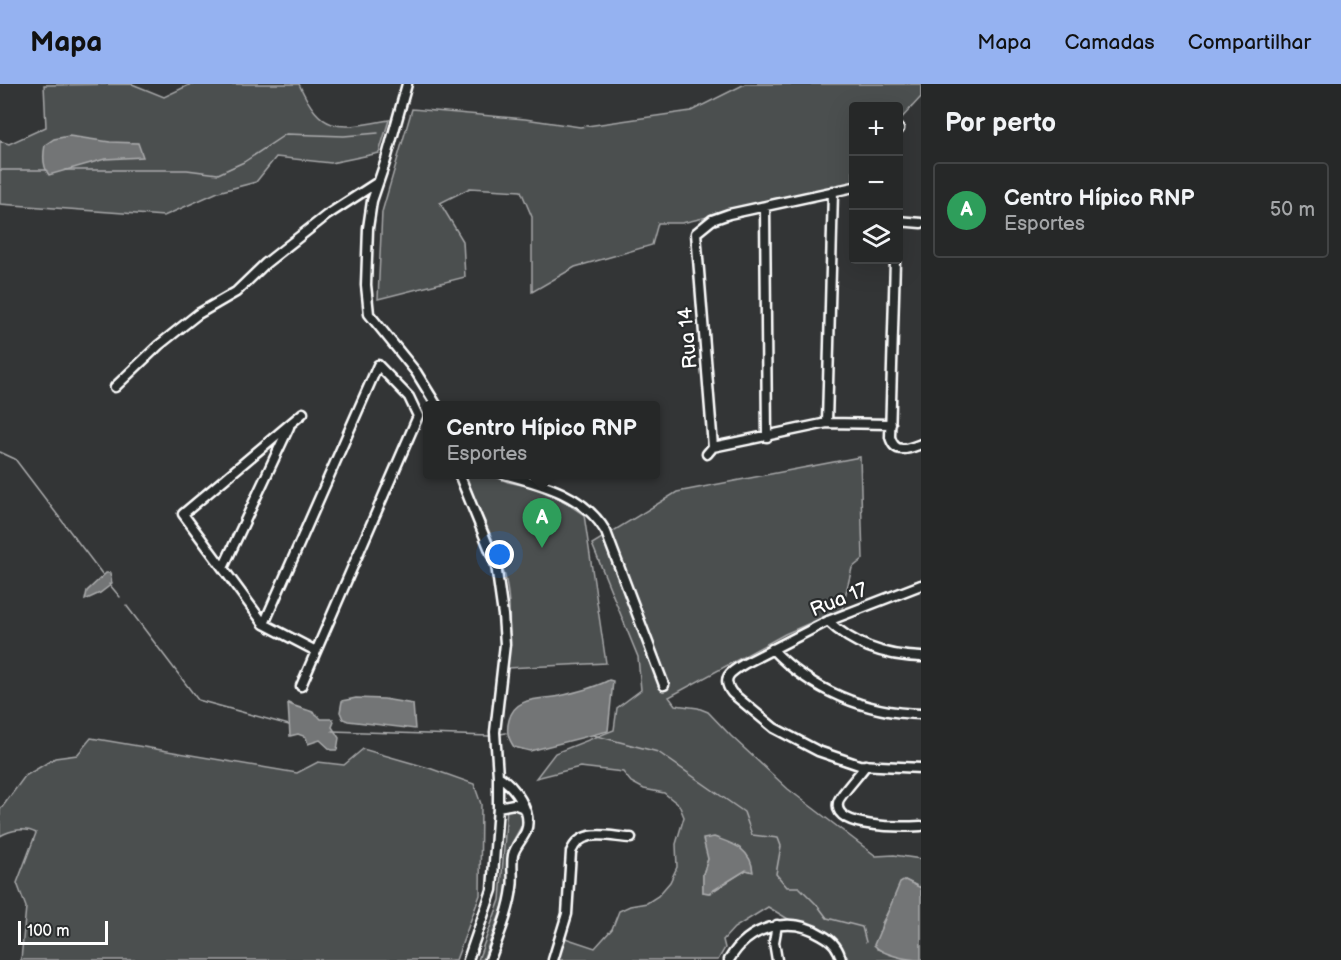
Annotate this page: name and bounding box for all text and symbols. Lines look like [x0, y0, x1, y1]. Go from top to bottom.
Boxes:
text: Mapa [30, 26, 102, 59]
text: Mapa [977, 30, 1031, 55]
text: Camadas [1064, 30, 1155, 55]
text: Compartilhar [1188, 30, 1311, 55]
map controls [849, 102, 903, 264]
button: + [849, 102, 903, 156]
text: Por perto [945, 108, 1056, 139]
button: − [849, 156, 903, 210]
text: Centro Hípico RNP [1004, 185, 1194, 212]
text: A [960, 198, 973, 222]
text: 50 m [1270, 198, 1315, 222]
button: layers [849, 210, 903, 264]
text: Esportes [1004, 212, 1085, 236]
street label: Rua 14 [673, 306, 703, 370]
popup [423, 401, 660, 479]
text: Centro Hípico RNP [446, 415, 637, 442]
text: Esportes [446, 442, 527, 466]
pin: A [522, 498, 562, 548]
your location [485, 540, 514, 569]
street label: Rua 17 [807, 578, 871, 622]
scale bar [18, 918, 108, 946]
text: 100 m [27, 922, 70, 941]

